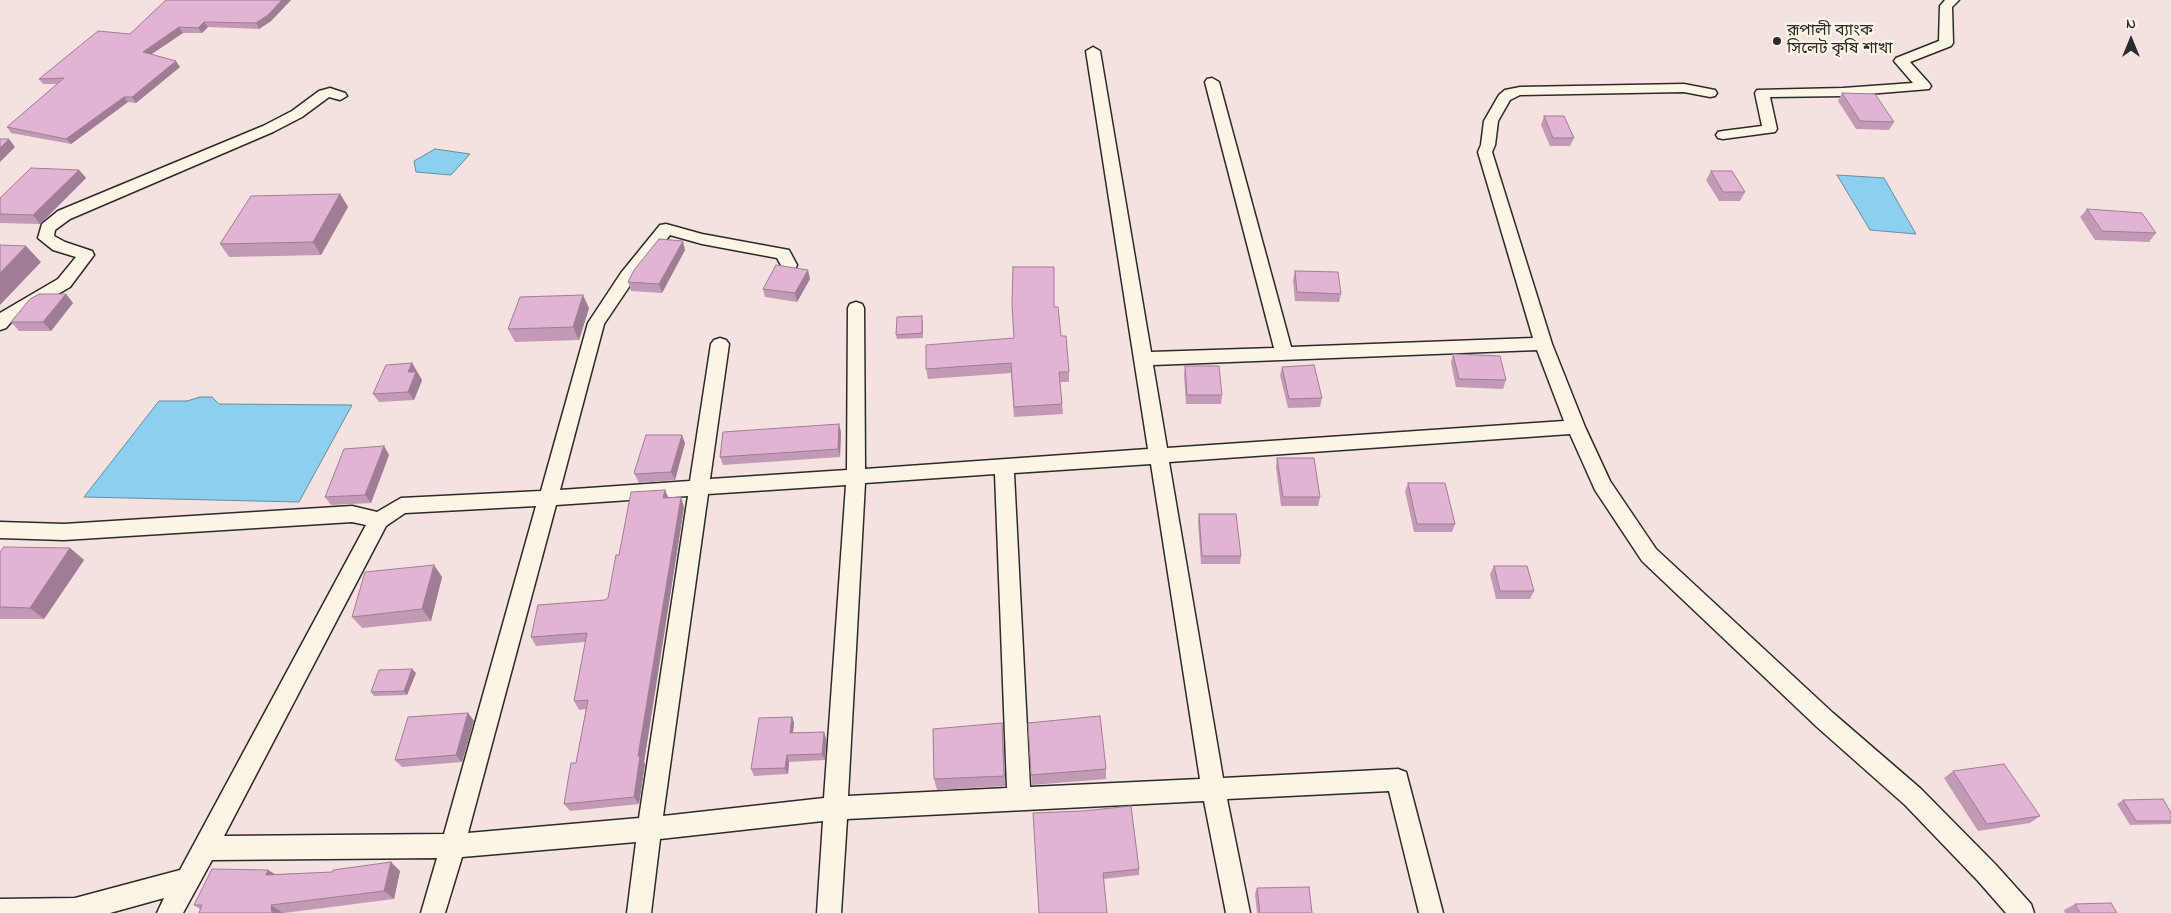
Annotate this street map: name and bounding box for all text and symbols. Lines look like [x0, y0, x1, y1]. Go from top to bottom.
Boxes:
text: N [2126, 14, 2136, 35]
north arrow [2106, 15, 2156, 65]
place label: রূপালী ব্যাংক সিলেট কৃষি শাখা [1787, 22, 1893, 60]
marker: রূপালী ব্যাংক সিলেট কৃষি শাখা [1771, 35, 1783, 47]

